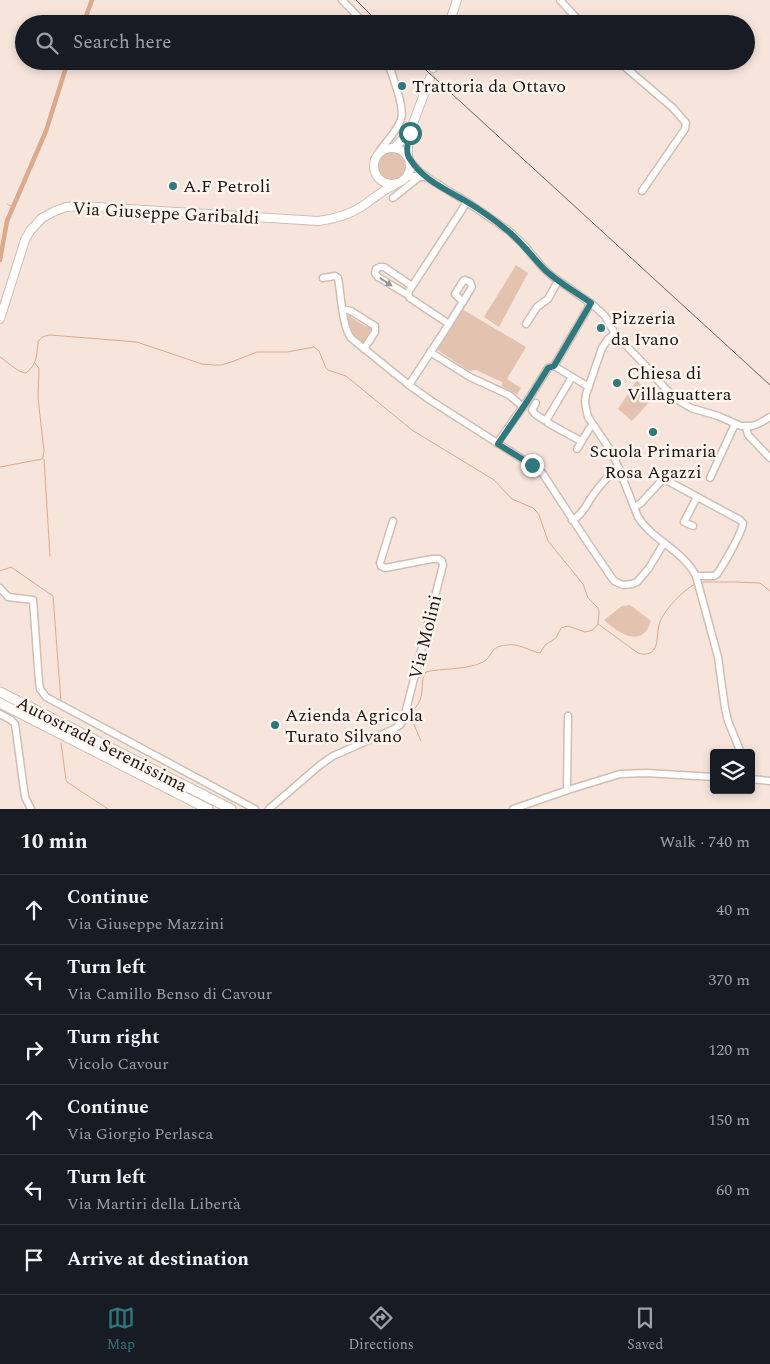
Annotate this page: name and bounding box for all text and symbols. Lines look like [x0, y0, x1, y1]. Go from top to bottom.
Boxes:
search box [15, 15, 755, 70]
text: Search here [73, 28, 172, 57]
icon: search [33, 29, 61, 57]
place label: Trattoria da Ottavo [412, 73, 566, 100]
marker: Trattoria da Ottavo [396, 80, 408, 92]
route start [399, 122, 422, 145]
place label: A.F Petroli [183, 173, 271, 200]
marker: A.F Petroli [167, 180, 179, 192]
street label: Via Giuseppe Garibaldi [72, 195, 260, 232]
one-way arrow [379, 277, 393, 287]
place label: Pizzeria da Ivano [611, 305, 679, 353]
marker: Pizzeria da Ivano [595, 322, 607, 334]
place label: Chiesa di Villaguattera [627, 360, 732, 408]
marker: Chiesa di Villaguattera [611, 377, 623, 389]
marker: Scuola Primaria Rosa Agazzi [647, 426, 659, 438]
place label: Scuola Primaria Rosa Agazzi [590, 438, 717, 486]
route end [521, 454, 544, 477]
street label: Via Molini [402, 592, 449, 682]
street label: Autostrada Serenissima [12, 690, 192, 799]
place label: Azienda Agricola Turato Silvano [285, 702, 423, 750]
marker: Azienda Agricola Turato Silvano [269, 719, 281, 731]
map controls [710, 749, 755, 794]
button: layers [710, 749, 755, 794]
text: 10 min [20, 826, 88, 858]
text: Walk · 740 m [659, 830, 750, 854]
text: Continue [67, 883, 149, 912]
icon: ahead [20, 896, 48, 924]
text: 40 m [716, 898, 750, 922]
text: Via Giuseppe Mazzini [67, 912, 224, 936]
text: Turn left [67, 953, 146, 982]
icon: left [20, 966, 48, 994]
text: 370 m [708, 968, 750, 992]
text: Via Camillo Benso di Cavour [67, 982, 272, 1006]
text: Turn right [67, 1023, 160, 1052]
icon: right [20, 1036, 48, 1064]
text: 120 m [708, 1038, 750, 1062]
text: Vicolo Cavour [67, 1052, 169, 1076]
text: Continue [67, 1093, 149, 1122]
icon: ahead [20, 1106, 48, 1134]
text: 150 m [708, 1108, 750, 1132]
text: Via Giorgio Perlasca [67, 1122, 213, 1146]
text: Turn left [67, 1163, 146, 1192]
icon: left [20, 1176, 48, 1204]
text: 60 m [716, 1178, 750, 1202]
text: Via Martiri della Libertà [67, 1192, 241, 1216]
text: Arrive at destination [67, 1245, 249, 1274]
icon: arrive [20, 1246, 48, 1274]
tab: Map [107, 1304, 135, 1355]
tab: Directions [348, 1304, 414, 1355]
tab: Saved [627, 1304, 663, 1355]

